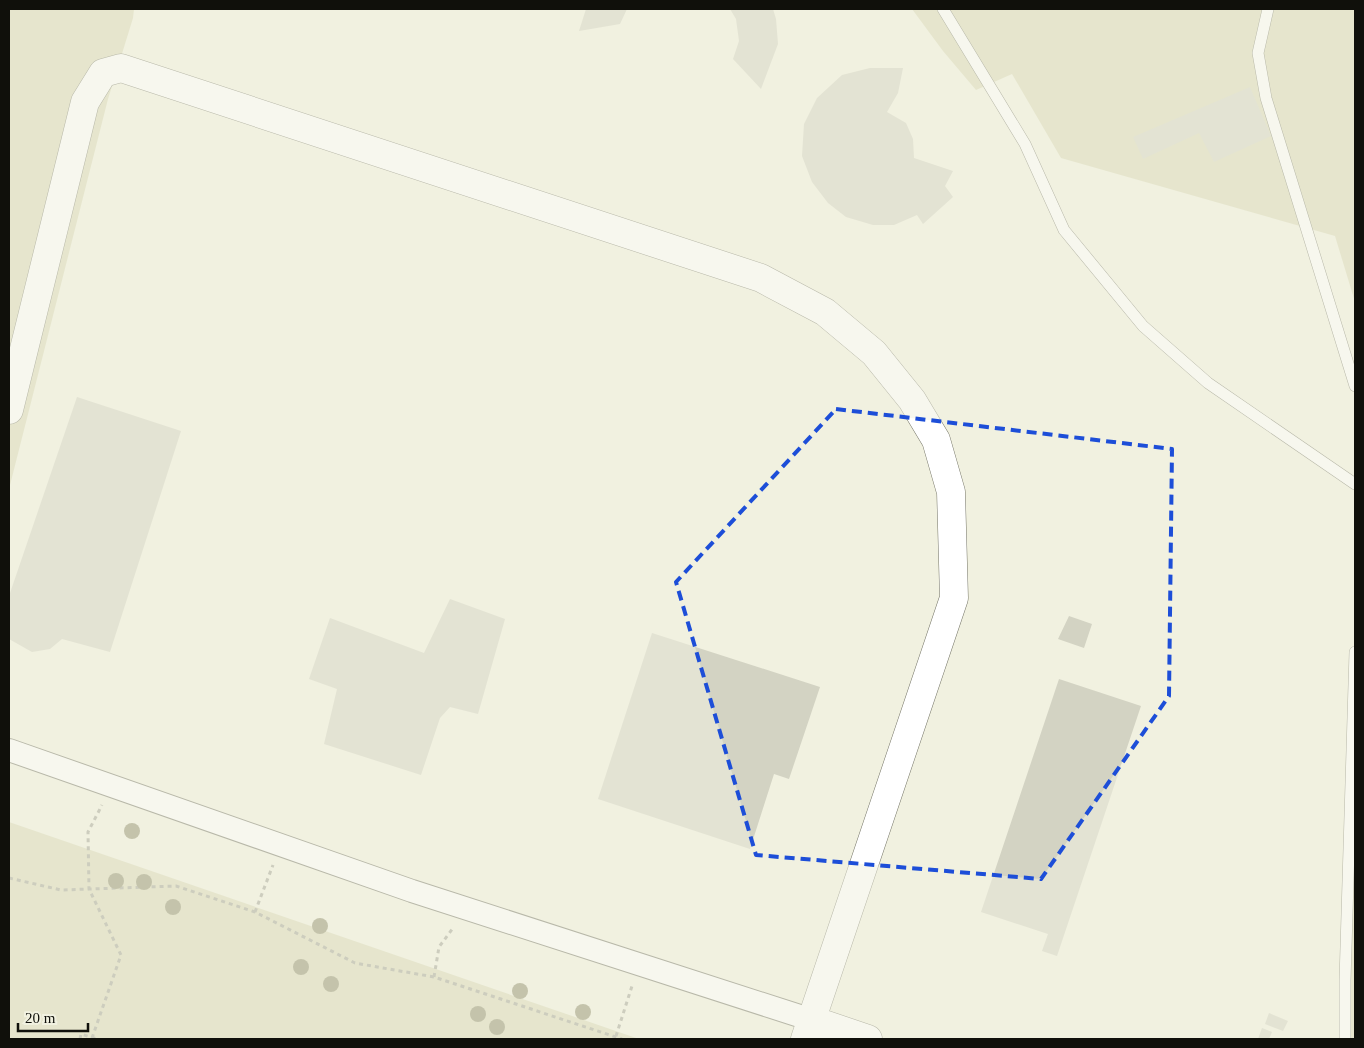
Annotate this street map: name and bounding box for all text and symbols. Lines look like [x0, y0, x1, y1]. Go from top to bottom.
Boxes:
scale bar [18, 1000, 88, 1032]
text: 20 m [25, 1010, 56, 1026]

